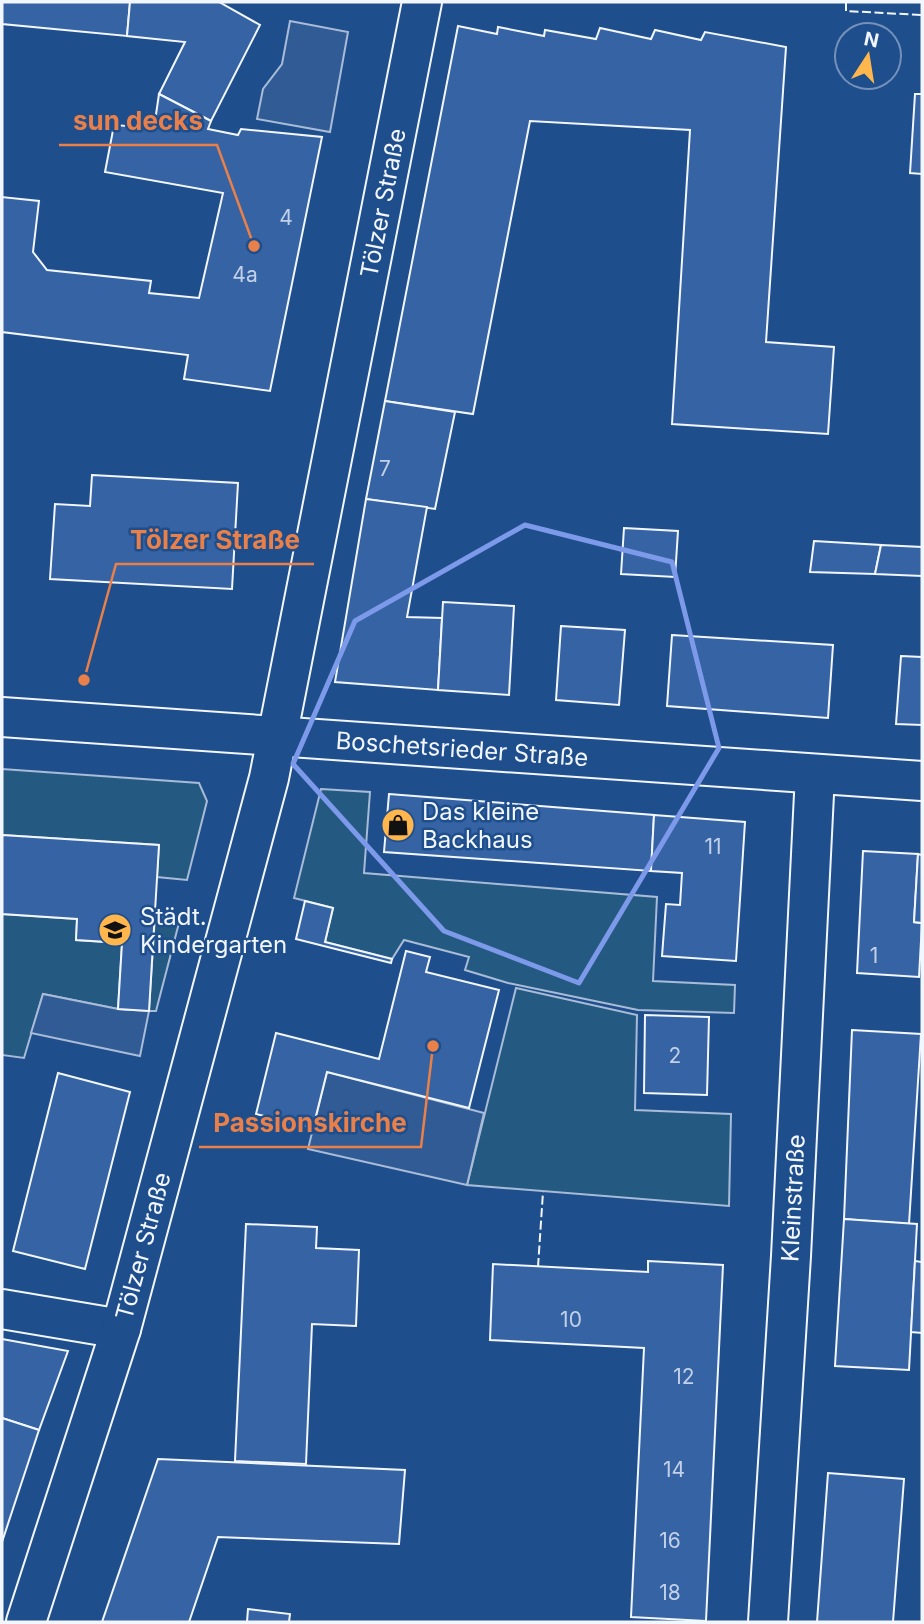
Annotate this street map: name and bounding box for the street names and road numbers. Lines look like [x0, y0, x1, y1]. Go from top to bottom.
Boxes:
street label: Tölzer Straße [354, 126, 412, 280]
street label: Boschetsrieder Straße [335, 726, 589, 772]
street label: Kleinstraße [775, 1133, 811, 1263]
street label: Tölzer Straße [109, 1169, 177, 1323]

